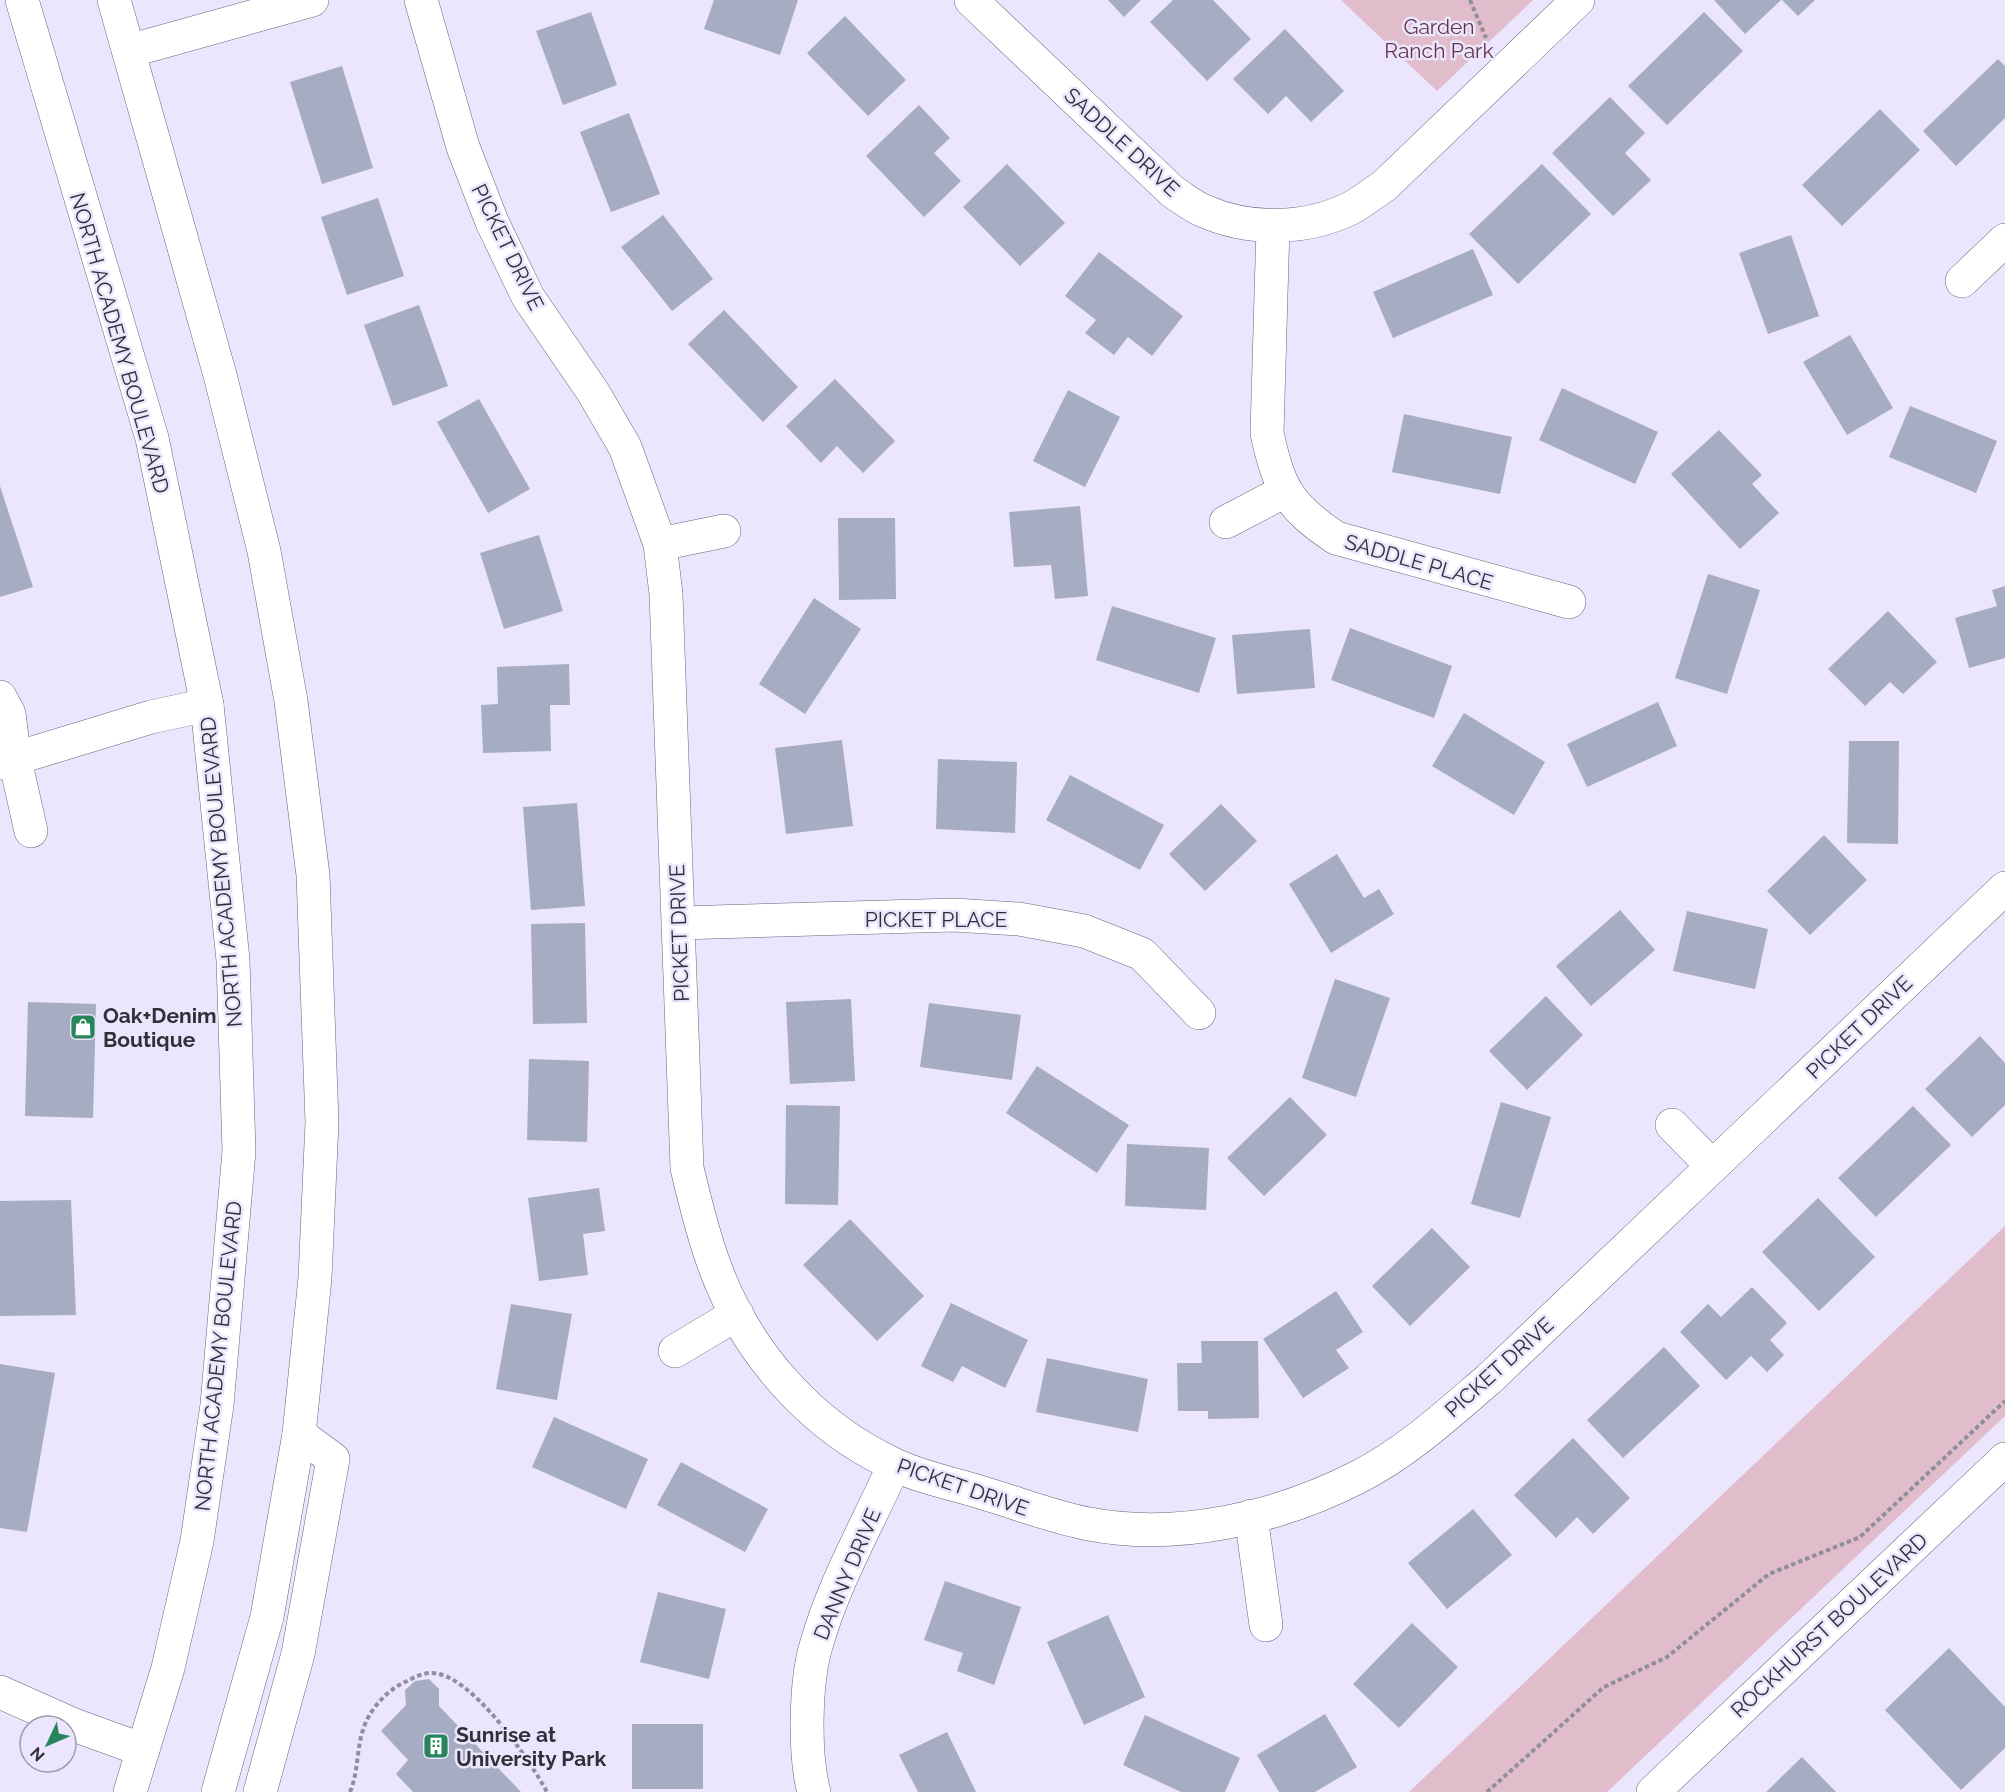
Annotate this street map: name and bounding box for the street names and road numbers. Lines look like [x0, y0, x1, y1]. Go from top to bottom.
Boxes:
street label: SADDLE DRIVE [1059, 82, 1185, 202]
street label: PICKET DRIVE [467, 180, 549, 314]
street label: NORTH ACADEMY BOULEVARD [65, 190, 175, 496]
street label: SADDLE PLACE [1342, 529, 1496, 595]
street label: NORTH ACADEMY BOULEVARD [195, 716, 247, 1028]
street label: PICKET DRIVE [664, 864, 694, 1002]
street label: PICKET PLACE [865, 907, 1007, 932]
street label: PICKET DRIVE [1801, 970, 1917, 1084]
street label: NORTH ACADEMY BOULEVARD [189, 1200, 247, 1512]
street label: PICKET DRIVE [1440, 1312, 1558, 1422]
street label: PICKET DRIVE [894, 1453, 1032, 1521]
street label: DANNY DRIVE [808, 1505, 886, 1643]
street label: ROCKHURST BOULEVARD [1726, 1527, 1932, 1723]

